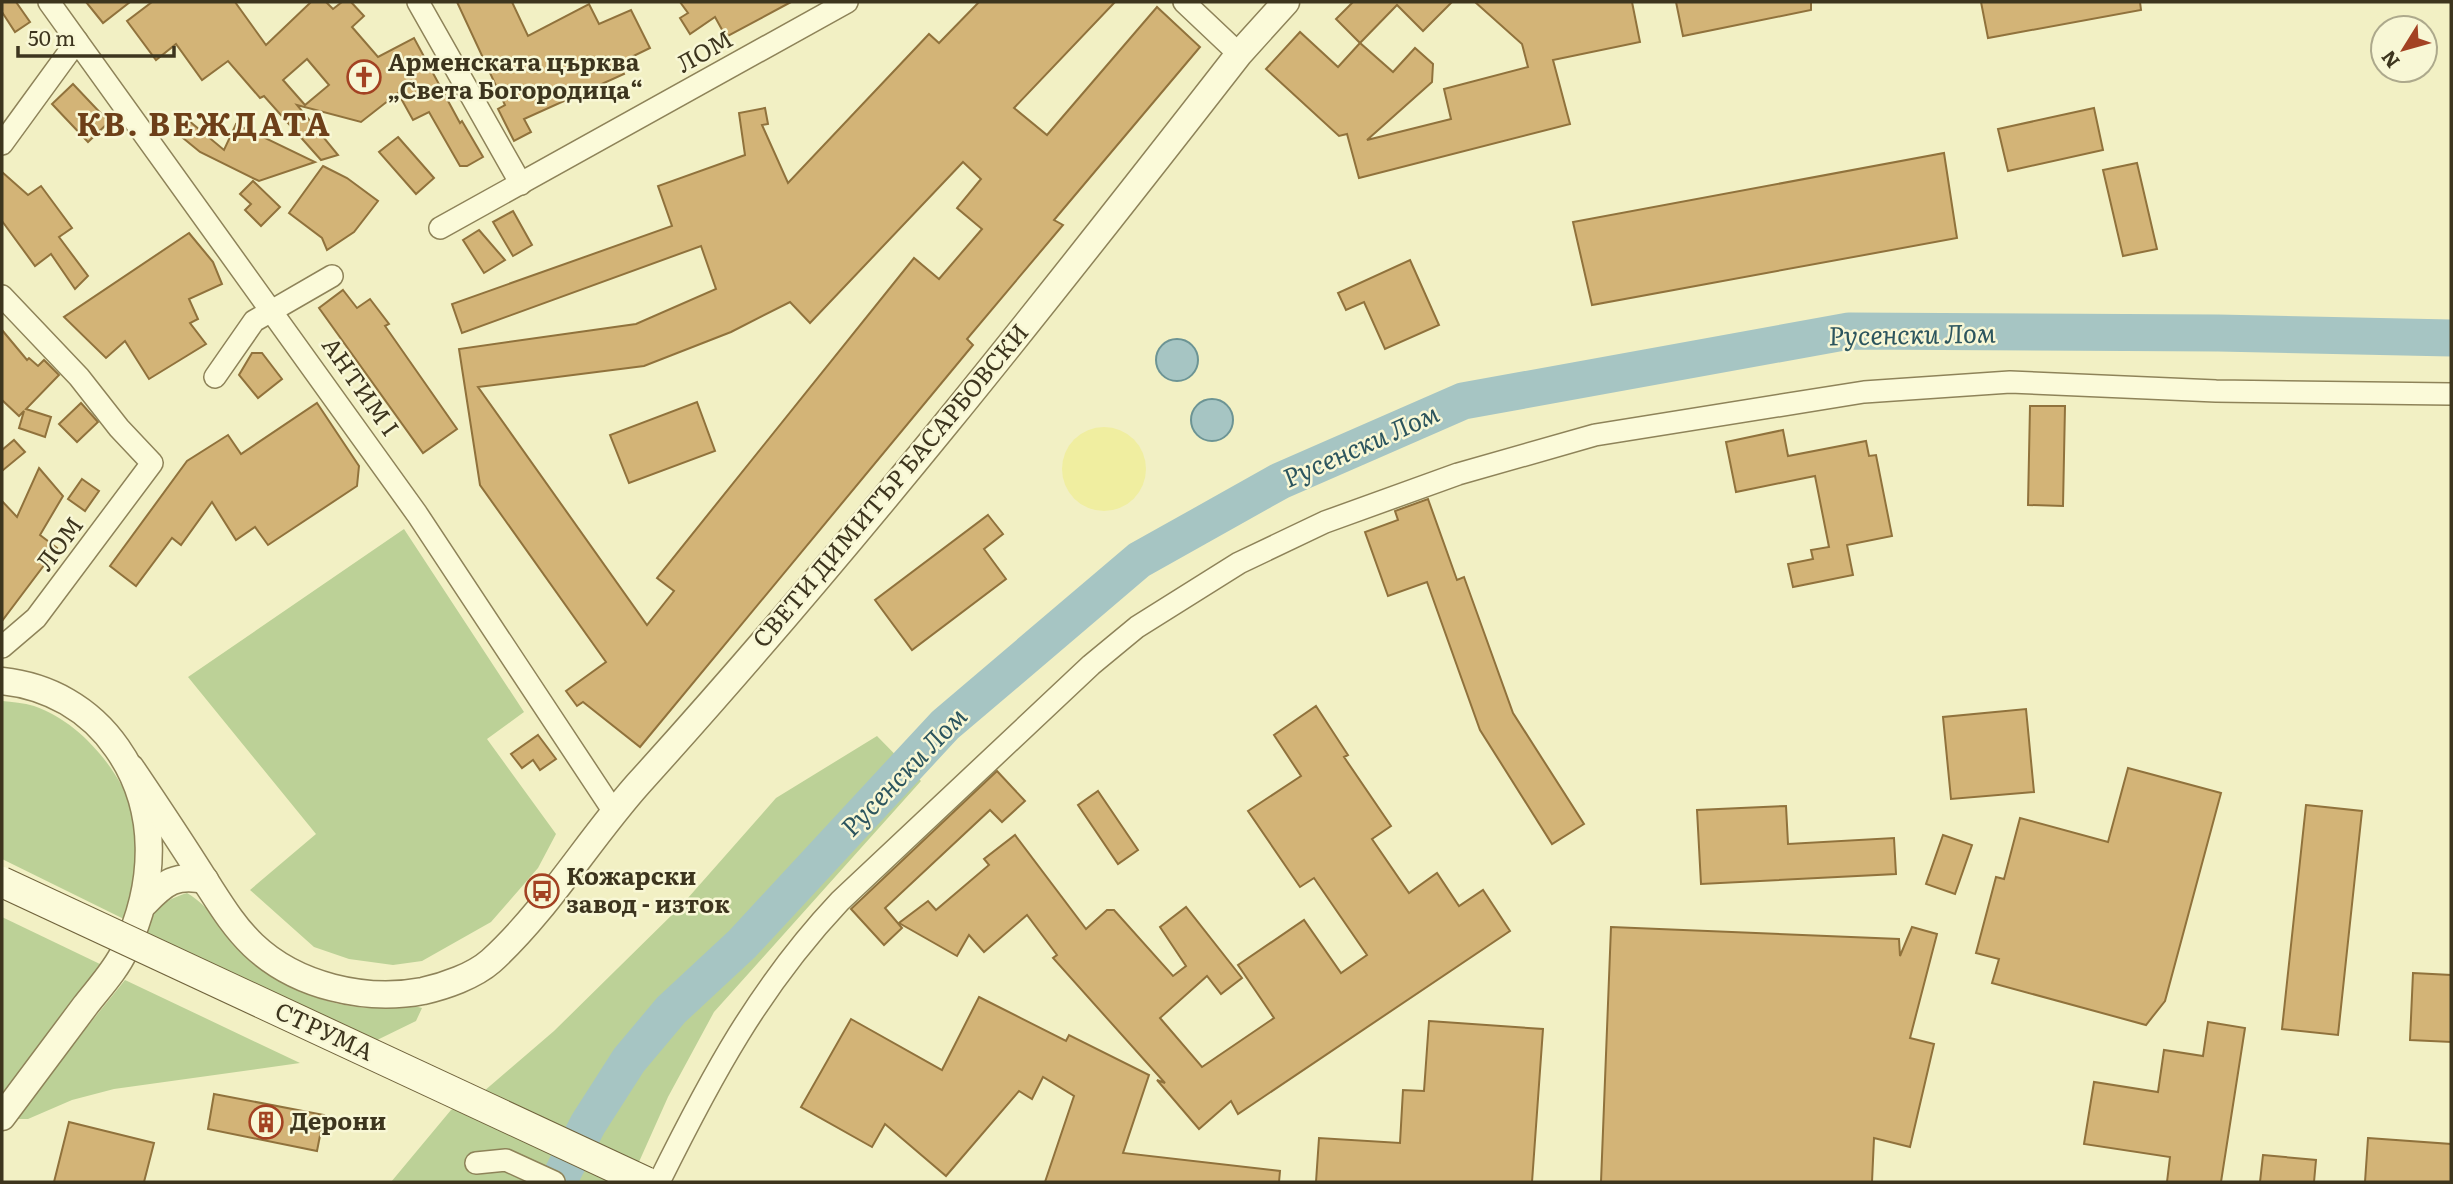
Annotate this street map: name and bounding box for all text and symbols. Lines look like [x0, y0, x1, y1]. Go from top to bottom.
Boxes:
scale bar [18, 14, 173, 58]
north arrow [2369, 14, 2439, 84]
street label: ЛОМ [669, 20, 739, 80]
text: 50 m [28, 21, 75, 52]
place label: Арменската църква „Света Богородица“ [388, 43, 643, 106]
text: N [2374, 45, 2406, 75]
church icon: Арменската църква „Света Богородица“ [345, 58, 383, 96]
district label: КВ. ВЕЖДАТА [76, 98, 332, 146]
water label: Русенски Лом [1828, 312, 1996, 353]
street label: СВЕТИ ДИМИТЪР БАСАРБОВСКИ [743, 315, 1035, 654]
street label: АНТИМ I [315, 329, 409, 442]
water label: Русенски Лом [1276, 392, 1444, 496]
street label: ЛОМ [26, 508, 90, 577]
water label: Русенски Лом [830, 696, 974, 844]
place label: Кожарски завод - изток [566, 857, 730, 920]
bus stop icon: Кожарски завод - изток [523, 872, 561, 910]
street label: СТРУМА [270, 992, 380, 1068]
place label: Дерони [290, 1102, 386, 1137]
building icon: Дерони [247, 1103, 285, 1141]

